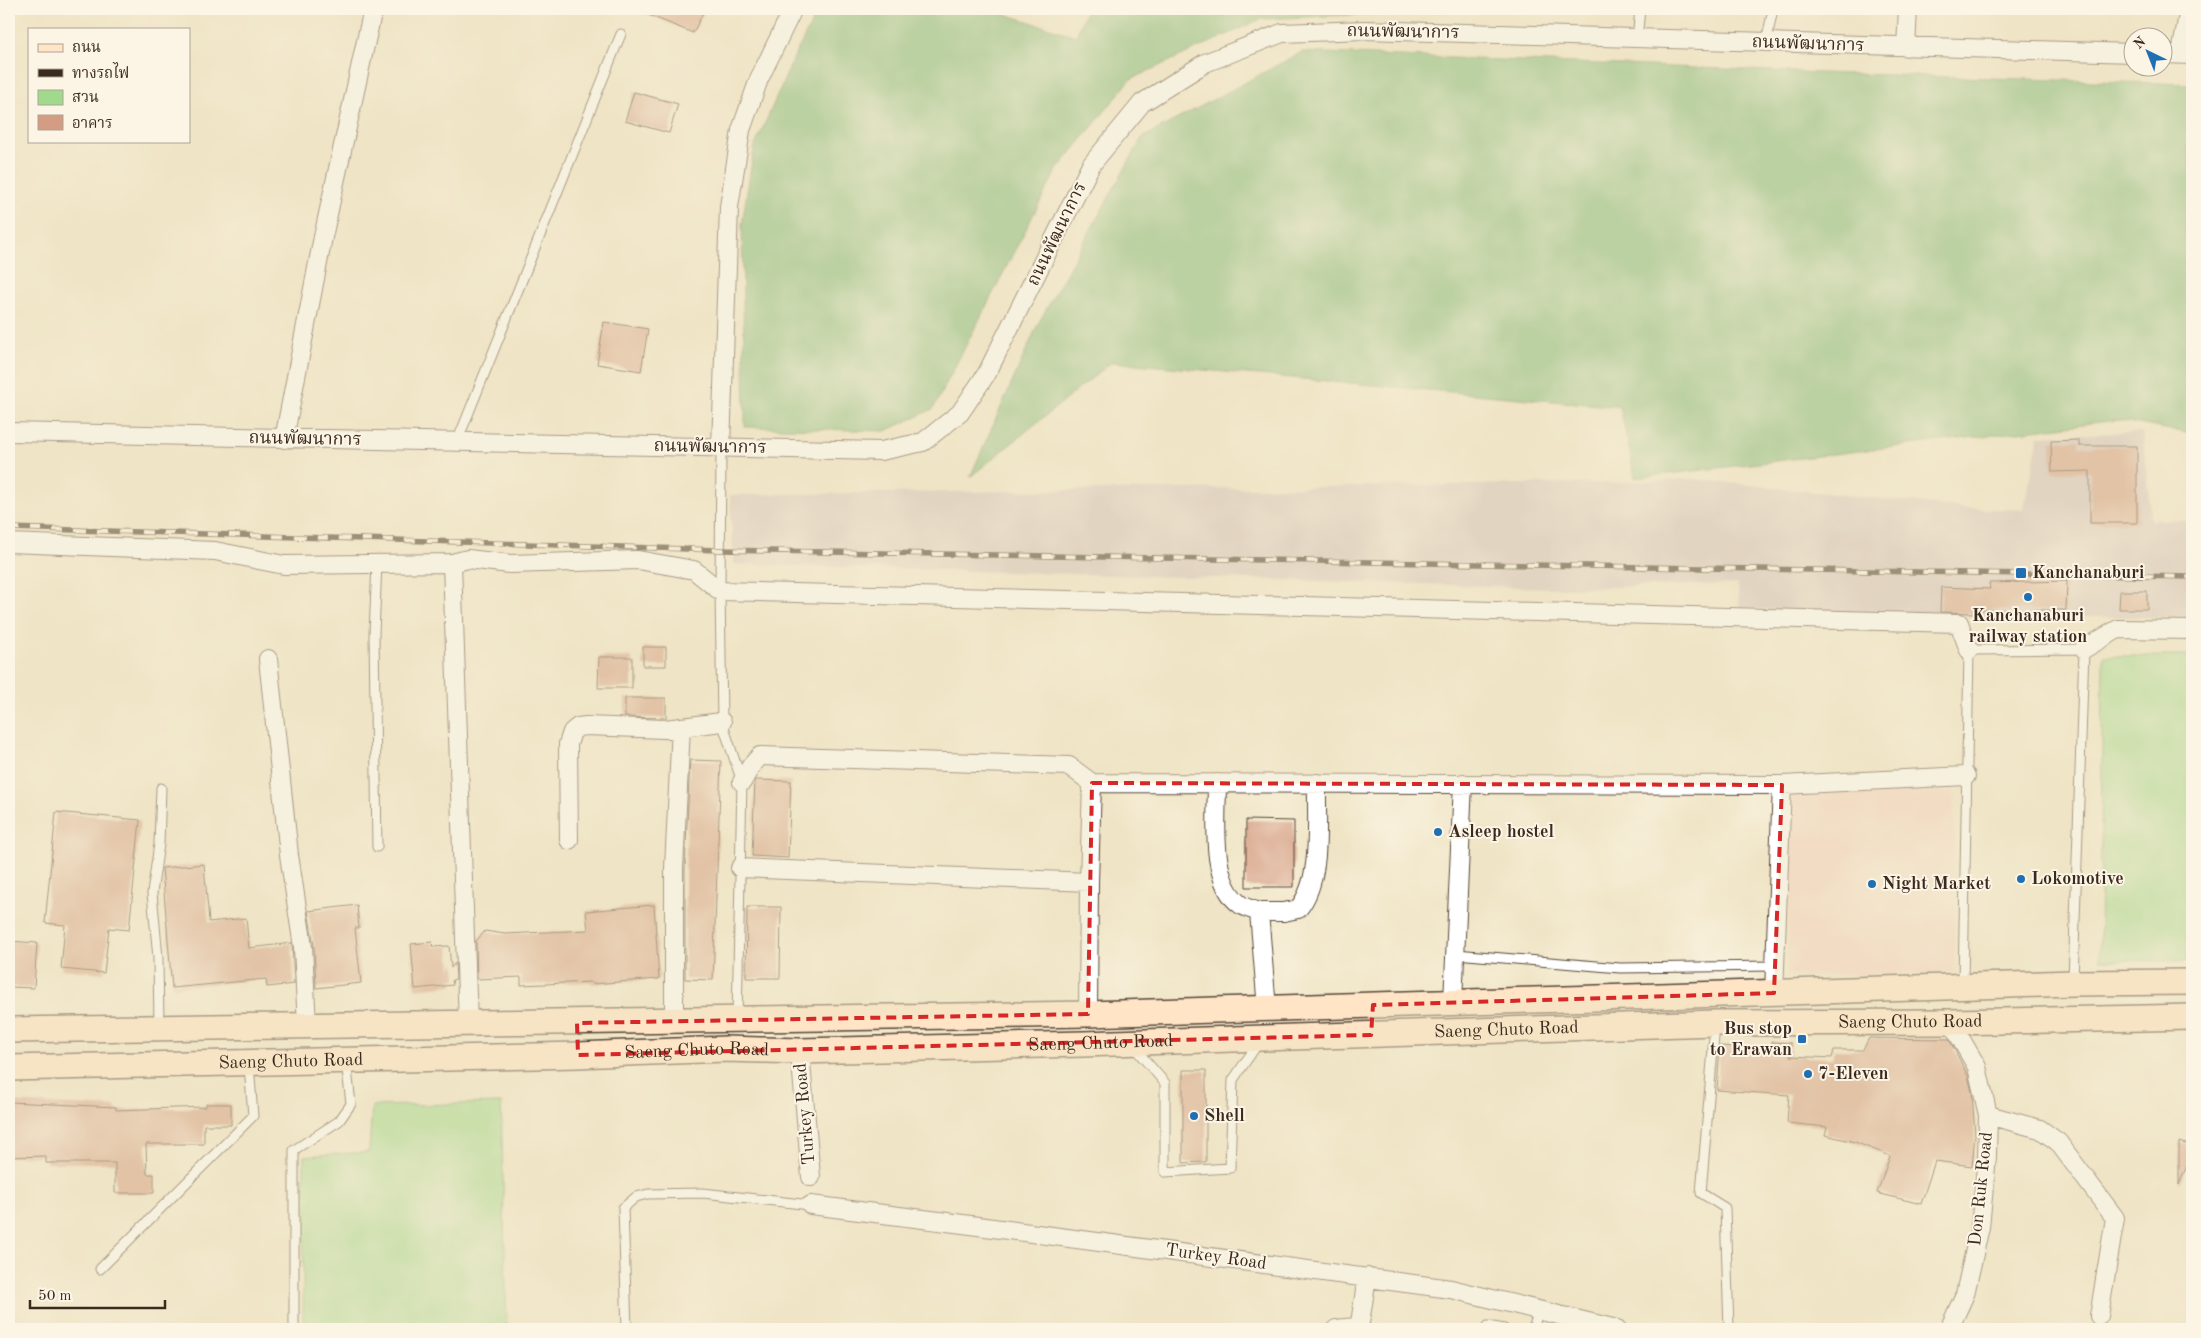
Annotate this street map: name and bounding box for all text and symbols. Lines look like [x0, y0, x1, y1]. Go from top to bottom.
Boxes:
street label: ถนนพัฒนาการ [1346, 21, 1460, 42]
legend [28, 28, 190, 142]
north arrow [2124, 28, 2174, 78]
street label: ถนนพัฒนาการ [1751, 32, 1865, 55]
text: N [2131, 34, 2149, 52]
text: ถนน [72, 41, 101, 56]
text: ทางรถไฟ [72, 62, 129, 82]
text: สวน [72, 91, 99, 106]
text: อาคาร [72, 117, 112, 132]
street label: ถนนพัฒนาการ [1023, 179, 1090, 289]
street label: ถนนพัฒนาการ [248, 428, 362, 449]
street label: ถนนพัฒนาการ [653, 436, 767, 457]
place label: Kanchanaburi [2032, 564, 2144, 582]
marker: Kanchanaburi [2014, 566, 2028, 580]
marker: Kanchanaburi railway station [2022, 591, 2034, 603]
place label: Kanchanaburi railway station [1969, 607, 2087, 646]
place label: Asleep hostel [1448, 823, 1555, 841]
marker: Asleep hostel [1432, 826, 1444, 838]
place label: Lokomotive [2031, 870, 2124, 888]
marker: Lokomotive [2015, 873, 2027, 885]
place label: Night Market [1882, 875, 1991, 893]
marker: Night Market [1866, 878, 1878, 890]
street label: Saeng Chuto Road [1838, 1012, 1983, 1031]
street label: Saeng Chuto Road [1434, 1019, 1579, 1041]
place label: Bus stop to Erawan [1710, 1020, 1792, 1059]
street label: Saeng Chuto Road [1028, 1032, 1173, 1054]
marker: Bus stop to Erawan [1796, 1033, 1808, 1045]
street label: Saeng Chuto Road [624, 1040, 769, 1062]
street label: Saeng Chuto Road [218, 1051, 364, 1072]
street label: Turkey Road [792, 1062, 818, 1166]
place label: 7-Eleven [1818, 1065, 1889, 1083]
marker: 7-Eleven [1802, 1068, 1814, 1080]
place label: Shell [1204, 1107, 1245, 1125]
marker: Shell [1188, 1110, 1200, 1122]
street label: Don Ruk Road [1966, 1131, 1996, 1247]
street label: Turkey Road [1164, 1241, 1268, 1273]
scale bar [30, 1278, 165, 1310]
text: 50 m [38, 1289, 72, 1304]

